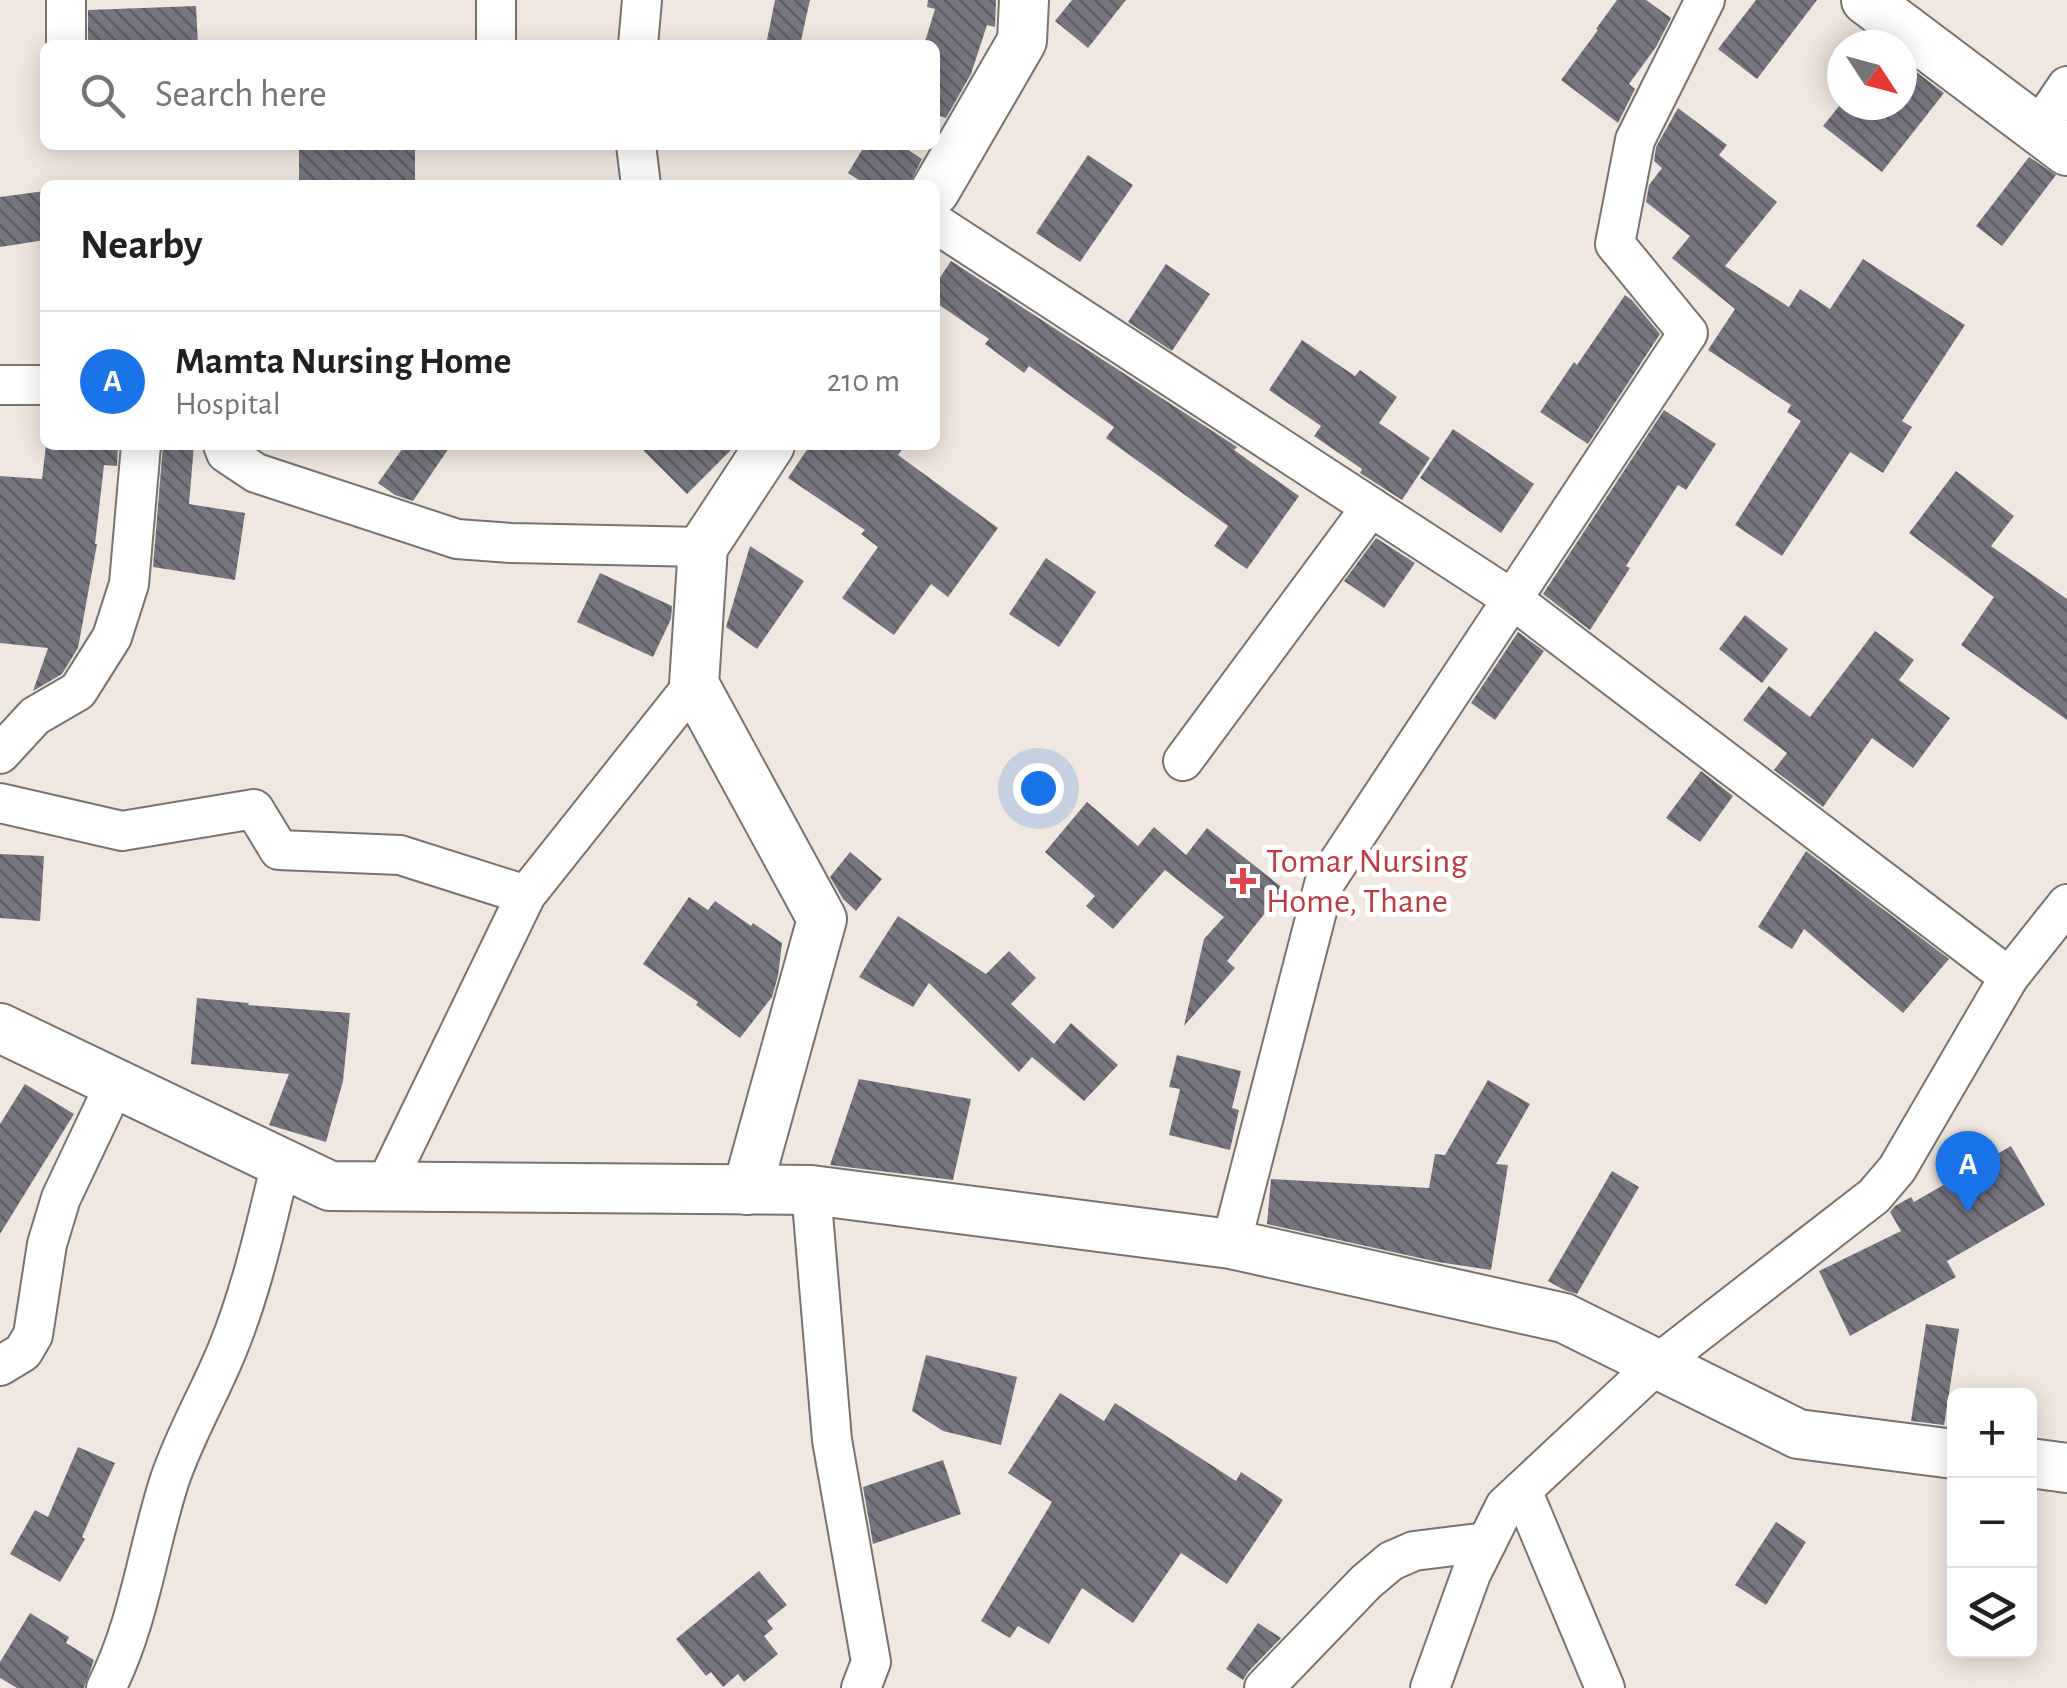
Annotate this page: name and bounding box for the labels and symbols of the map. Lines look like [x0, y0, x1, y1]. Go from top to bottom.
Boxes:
north arrow [1827, 30, 1917, 120]
your location [1013, 763, 1064, 814]
place label: Tomar Nursing Home, Thane [1266, 844, 1467, 919]
marker: Tomar Nursing Home, Thane [1230, 868, 1256, 894]
pin: A [1936, 1130, 2000, 1213]

